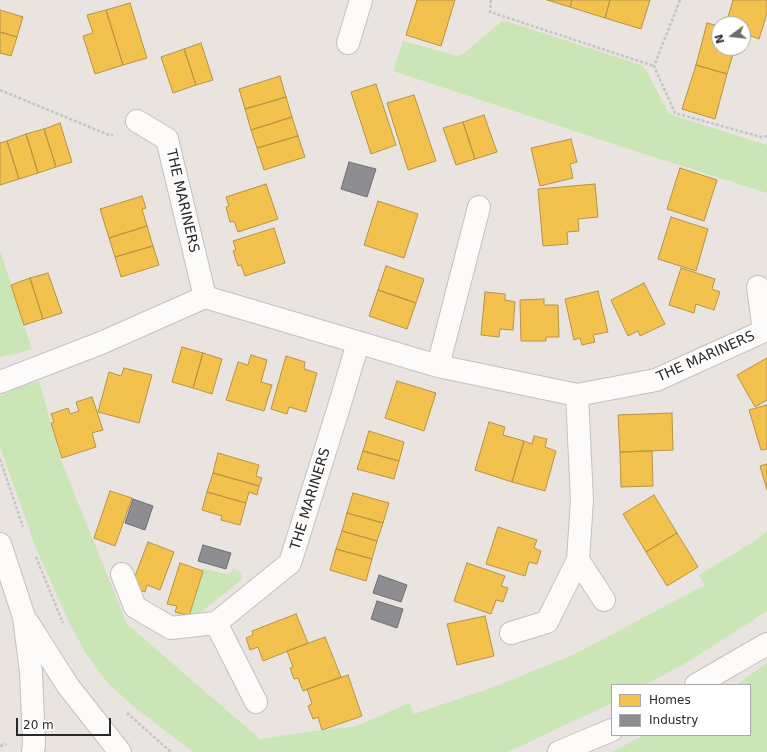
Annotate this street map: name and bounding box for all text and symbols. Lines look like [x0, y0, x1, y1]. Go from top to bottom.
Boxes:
north arrow [711, 16, 751, 56]
text: N [712, 33, 727, 45]
street label: THE MARINERS [162, 148, 202, 254]
street label: THE MARINERS [654, 328, 758, 386]
street label: THE MARINERS [287, 446, 335, 552]
legend [611, 684, 751, 736]
text: Homes [649, 693, 691, 707]
scale bar [18, 710, 113, 736]
text: Industry [649, 713, 698, 727]
text: 20 m [23, 718, 54, 732]

